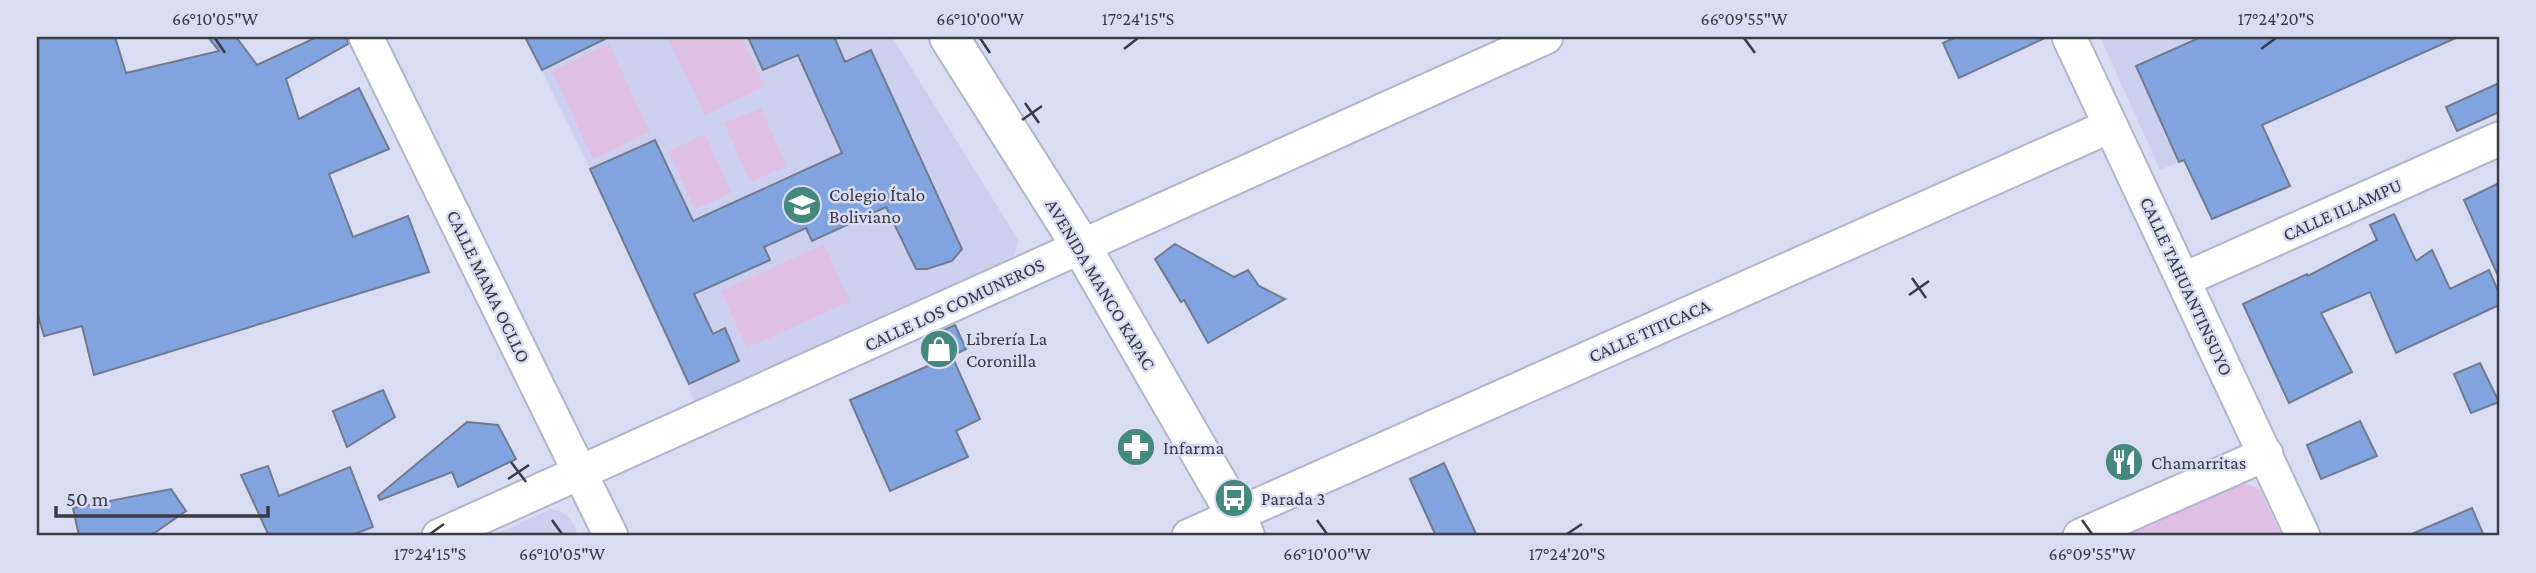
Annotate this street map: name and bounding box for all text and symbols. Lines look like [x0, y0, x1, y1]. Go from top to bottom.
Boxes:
text: 66°10'05"W [172, 9, 258, 29]
text: 66°10'00"W [936, 9, 1024, 29]
text: 17°24'15"S [1102, 9, 1174, 29]
text: 66°09'55"W [1701, 9, 1788, 29]
text: 17°24'20"S [2238, 9, 2314, 29]
street label: CALLE ILLAMPU [2280, 174, 2405, 245]
school or university icon: Colegio Ítalo Boliviano [781, 184, 823, 226]
place label: Colegio Ítalo Boliviano [829, 184, 925, 227]
street label: CALLE TAHUANTINSUYO [2136, 193, 2237, 379]
street label: AVENIDA MANCO KAPAC [1041, 195, 1160, 373]
street label: CALLE MAMA OCLLO [443, 207, 535, 366]
street label: CALLE LOS COMUNEROS [861, 253, 1048, 355]
street label: CALLE TITICACA [1585, 294, 1713, 367]
shop icon: Librería La Coronilla [918, 328, 960, 370]
place label: Librería La Coronilla [966, 328, 1047, 371]
pharmacy icon: Infarma [1115, 426, 1157, 468]
place label: Infarma [1163, 437, 1224, 458]
restaurant icon: Chamarritas [2103, 441, 2145, 483]
place label: Chamarritas [2151, 452, 2246, 473]
scale bar [56, 475, 268, 519]
bus stop icon: Parada 3 [1213, 477, 1255, 519]
text: 50 m [66, 487, 109, 511]
place label: Parada 3 [1261, 488, 1326, 509]
text: 17°24'15"S [394, 544, 466, 564]
text: 66°10'05"W [519, 544, 605, 564]
text: 66°10'00"W [1283, 544, 1371, 564]
text: 17°24'20"S [1529, 544, 1605, 564]
text: 66°09'55"W [2049, 544, 2136, 564]

